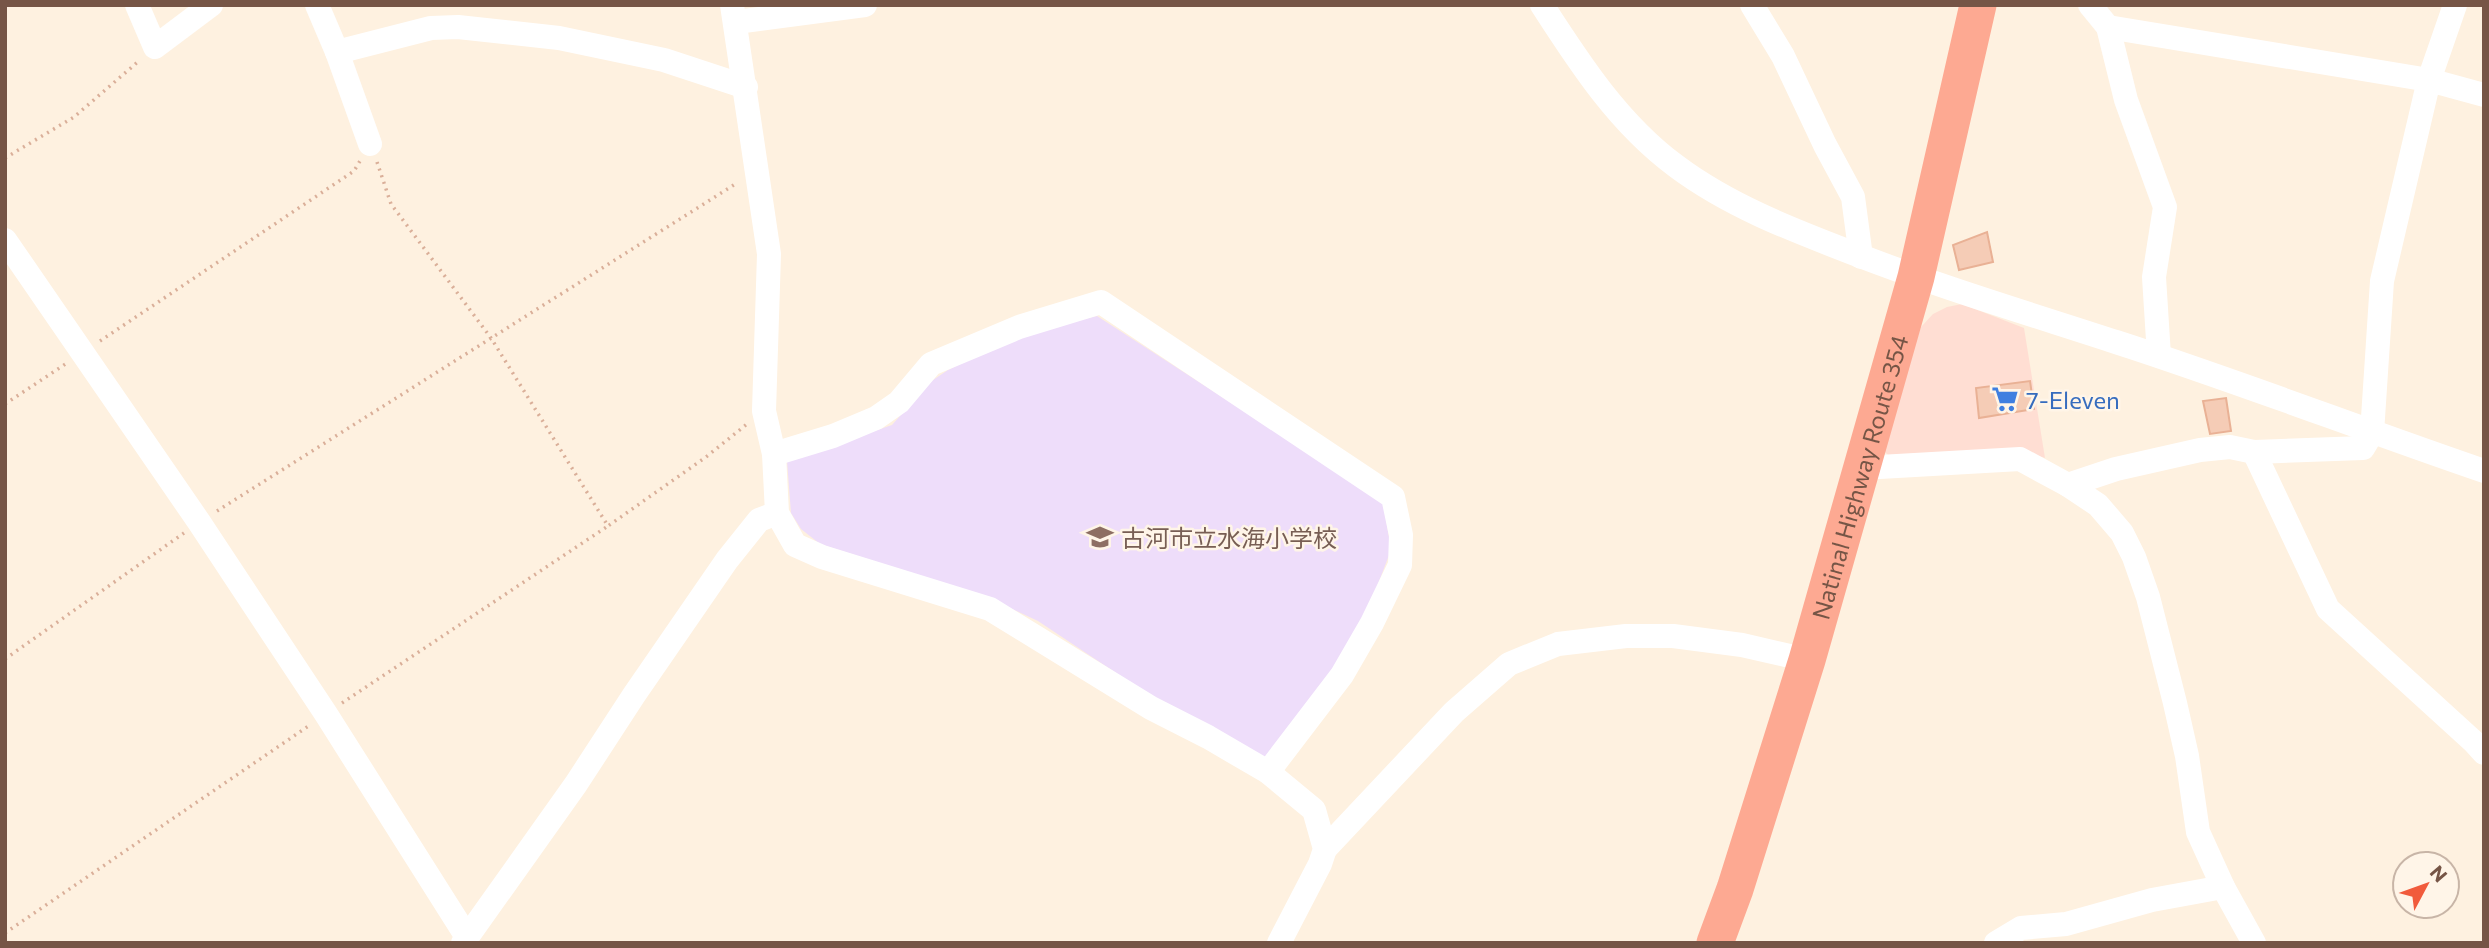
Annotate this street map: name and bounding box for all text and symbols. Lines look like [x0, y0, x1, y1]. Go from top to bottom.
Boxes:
street label: Natinal Highway Route 354 [1805, 331, 1913, 623]
supermarket icon: 7-Eleven [1990, 384, 2020, 414]
place label: 7-Eleven [2026, 385, 2120, 414]
school or university icon: 古河市立水海小学校 [1085, 522, 1115, 552]
place label: 古河市立水海小学校 [1121, 523, 1337, 552]
north arrow [2391, 850, 2461, 920]
text: N [2426, 861, 2453, 886]

